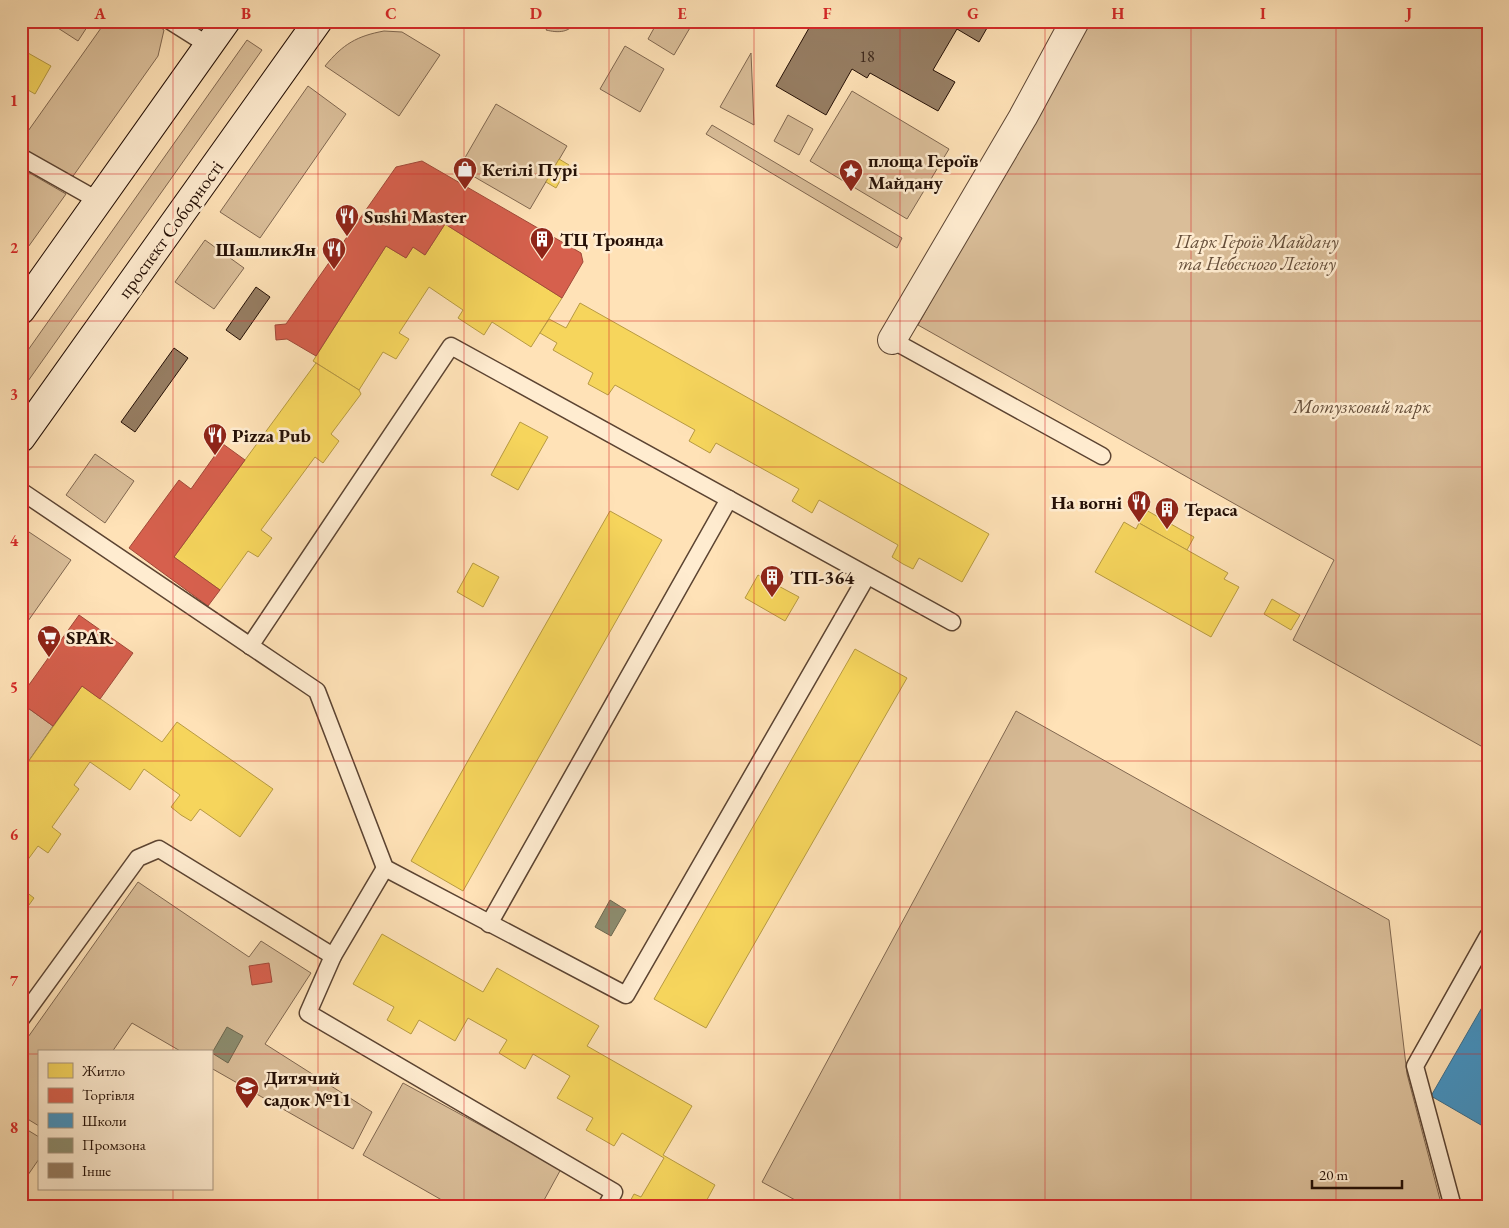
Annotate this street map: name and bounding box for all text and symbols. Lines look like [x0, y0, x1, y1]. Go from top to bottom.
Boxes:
text: A [93, 3, 106, 24]
text: B [241, 3, 251, 24]
text: C [385, 3, 397, 24]
text: D [530, 3, 542, 24]
text: E [677, 3, 687, 24]
text: F [823, 3, 832, 24]
text: G [967, 3, 979, 24]
text: H [1112, 3, 1125, 24]
text: I [1260, 3, 1266, 24]
text: J [1404, 3, 1412, 24]
house number: 18 [859, 46, 875, 67]
text: 1 [10, 90, 18, 111]
place label: площа Героїв Майдану [868, 148, 978, 195]
street label: проспект Соборності [112, 155, 229, 303]
shop icon: Кетілі Пурі [452, 156, 478, 190]
place label: Кетілі Пурі [482, 157, 578, 182]
place icon: площа Героїв Майдану [838, 158, 864, 192]
restaurant icon: Sushi Master [334, 203, 360, 237]
place label: Sushi Master [364, 204, 467, 229]
building icon: ТЦ Троянда [529, 226, 555, 260]
place label: ТЦ Троянда [560, 227, 664, 252]
park label: Парк Героїв Майдану та Небесного Легіону [1174, 229, 1339, 276]
restaurant icon: ШашликЯн [321, 236, 347, 270]
text: 2 [10, 237, 19, 258]
place label: ШашликЯн [216, 237, 316, 262]
text: 3 [10, 384, 18, 405]
park label: Мотузковий парк [1292, 394, 1432, 419]
restaurant icon: Pizza Pub [202, 422, 228, 456]
place label: Pizza Pub [232, 423, 311, 448]
restaurant icon: На вогні [1126, 489, 1152, 523]
place label: На вогні [1051, 490, 1122, 515]
building icon: Тераса [1154, 496, 1180, 530]
place label: Тераса [1184, 497, 1239, 522]
text: 4 [10, 530, 19, 551]
building icon: ТП-364 [759, 564, 785, 598]
place label: ТП-364 [790, 565, 855, 590]
supermarket icon: SPAR [36, 624, 62, 658]
place label: SPAR [66, 625, 114, 650]
text: 5 [10, 677, 18, 698]
text: 6 [10, 824, 19, 845]
text: 7 [10, 970, 19, 991]
legend [38, 1050, 212, 1190]
text: Житло [81, 1061, 125, 1080]
place label: Дитячий садок №11 [264, 1065, 352, 1112]
school or university icon: Дитячий садок №11 [234, 1075, 260, 1109]
text: Торгівля [82, 1085, 135, 1104]
text: Школи [82, 1111, 127, 1130]
text: 8 [10, 1117, 18, 1138]
text: Промзона [82, 1135, 146, 1154]
scale bar [1312, 1158, 1402, 1190]
text: Інше [82, 1161, 111, 1180]
text: 20 m [1319, 1165, 1348, 1184]

